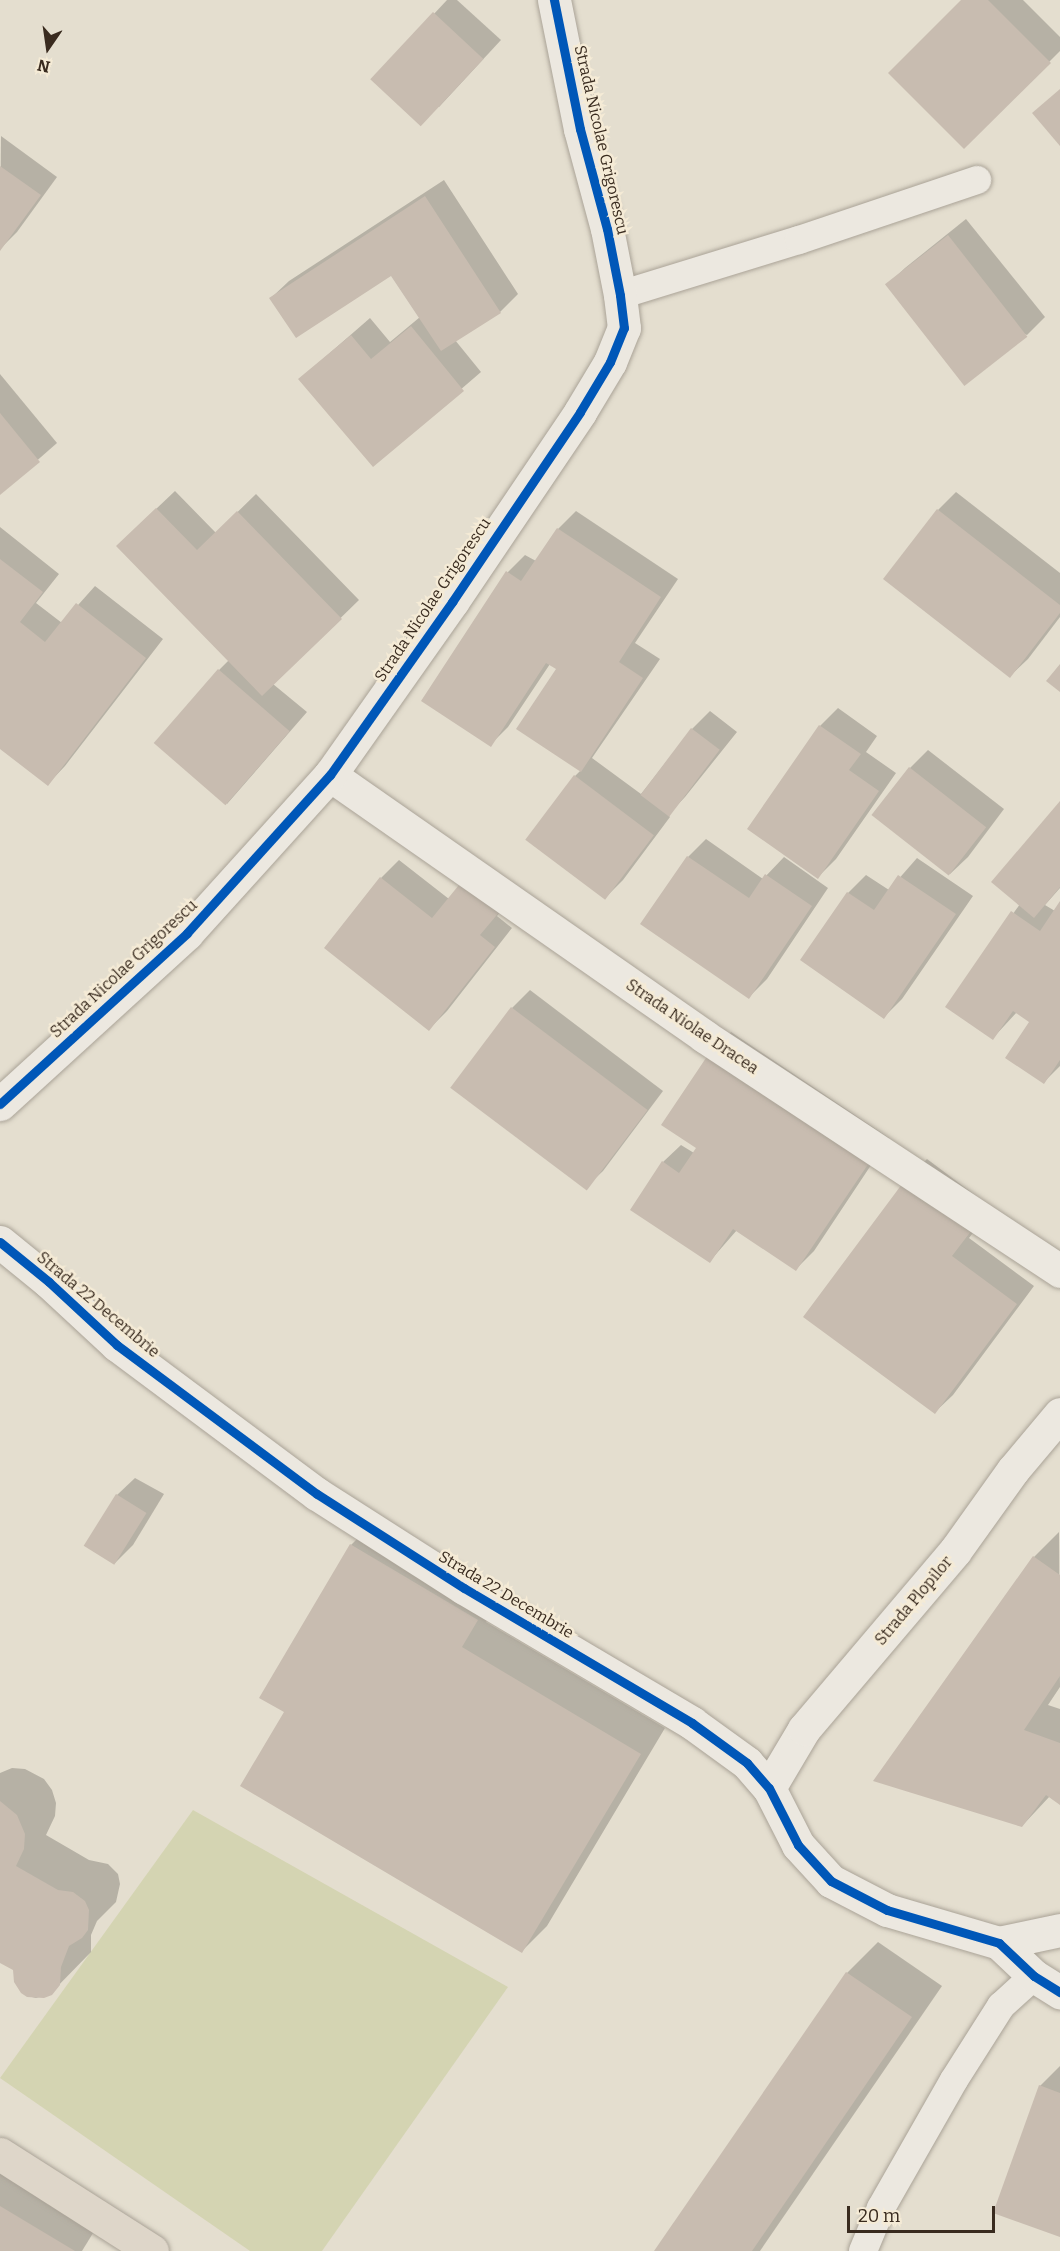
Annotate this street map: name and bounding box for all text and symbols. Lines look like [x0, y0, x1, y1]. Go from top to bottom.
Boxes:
north arrow [18, 18, 78, 78]
street label: Strada Nicolae Grigorescu [570, 43, 632, 237]
text: N [36, 55, 52, 77]
street label: Strada Nicolae Grigorescu [371, 514, 495, 686]
street label: Strada Nicolae Grigorescu [47, 896, 201, 1042]
street label: Strada Niolae Dracea [622, 976, 762, 1078]
street label: Strada 22 Decembrie [33, 1248, 163, 1362]
street label: Strada 22 Decembrie [435, 1547, 577, 1643]
street label: Strada Plopilor [871, 1553, 957, 1649]
scale bar [850, 2194, 998, 2232]
text: 20 m [858, 2205, 900, 2227]

